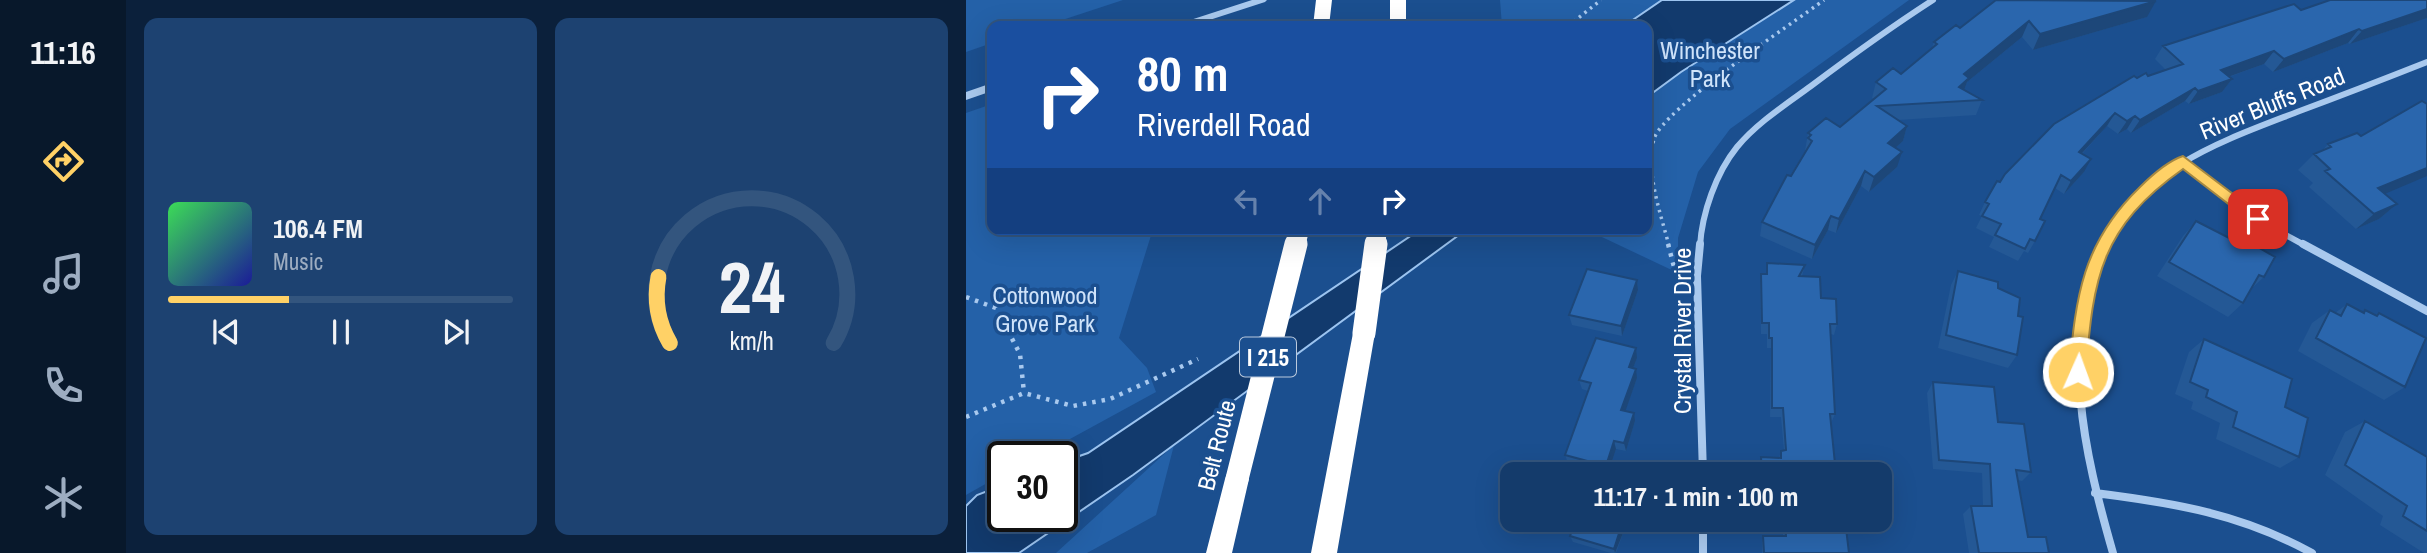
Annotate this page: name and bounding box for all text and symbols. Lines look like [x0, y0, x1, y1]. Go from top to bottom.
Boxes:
text: 11:16 [30, 31, 96, 74]
park label: Winchester Park [1660, 34, 1760, 94]
text: 80 m [1137, 40, 1229, 106]
icon: right [1022, 49, 1113, 140]
street label: River Bluffs Road [2195, 59, 2349, 147]
text: Riverdell Road [1137, 103, 1311, 146]
icon: directions [39, 137, 88, 186]
icon: left [1228, 182, 1266, 220]
icon: ahead [1301, 182, 1339, 220]
icon: right [1374, 182, 1412, 220]
pin [2228, 189, 2288, 249]
icon: arrive [2239, 200, 2277, 238]
text: 106.4 FM [273, 211, 363, 246]
text: 24 [718, 238, 785, 336]
text: Music [273, 246, 323, 277]
street label: Crystal River Drive [1666, 248, 1698, 414]
icon: music [39, 249, 88, 298]
park label: Cottonwood Grove Park [992, 279, 1098, 339]
icon: previous [207, 313, 245, 351]
icon: pause [322, 313, 360, 351]
icon: next [437, 313, 475, 351]
text: km/h [729, 323, 774, 357]
position arrow [2041, 335, 2115, 409]
road number: I 215 [1240, 338, 1296, 376]
icon: phone [39, 361, 88, 410]
street label: Belt Route [1189, 397, 1243, 493]
speed limit sign: 30 [987, 441, 1078, 532]
icon: climate [39, 473, 88, 522]
text: 11:17 · 1 min · 100 m [1593, 479, 1799, 514]

